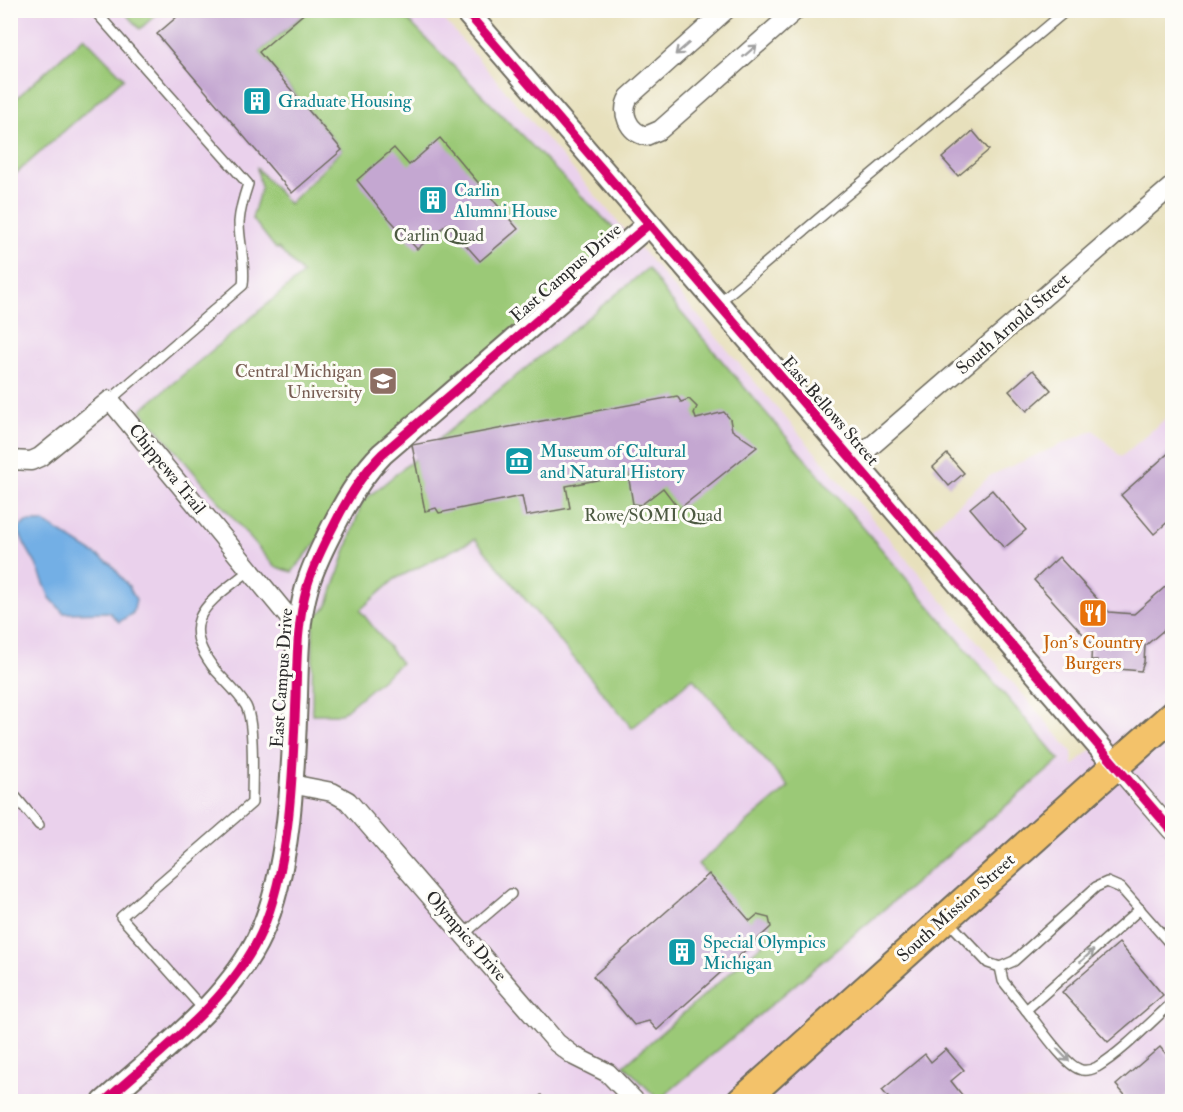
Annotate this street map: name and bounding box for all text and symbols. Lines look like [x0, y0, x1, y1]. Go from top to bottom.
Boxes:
one-way arrow [675, 42, 690, 56]
one-way arrow [743, 44, 758, 58]
building icon: Graduate Housing [241, 85, 273, 117]
place label: Graduate Housing [278, 90, 413, 113]
place label: Carlin Alumni House [453, 179, 558, 223]
building icon: Carlin Alumni House [417, 184, 449, 216]
street label: East Campus Drive [506, 218, 627, 328]
park label: Carlin Quad [394, 224, 484, 247]
street label: South Arnold Street [951, 268, 1075, 380]
street label: East Bellows Street [776, 352, 884, 471]
place label: Central Michigan University [235, 360, 363, 404]
school or university icon: Central Michigan University [367, 365, 399, 397]
street label: Chippewa Trail [123, 419, 211, 519]
place label: Museum of Cultural and Natural History [540, 440, 687, 484]
museum icon: Museum of Cultural and Natural History [503, 445, 535, 477]
park label: Rowe/SOMI Quad [584, 504, 722, 527]
restaurant icon: Jon's Country Burgers [1077, 597, 1109, 629]
street label: East Campus Drive [266, 607, 298, 749]
place label: Jon's Country Burgers [1042, 631, 1144, 675]
street label: South Mission Street [892, 849, 1020, 967]
street label: Olympics Drive [420, 886, 512, 987]
place label: Special Olympics Michigan [703, 931, 826, 975]
building icon: Special Olympics Michigan [666, 936, 698, 968]
one-way arrow [1079, 949, 1095, 963]
one-way arrow [1056, 1048, 1070, 1063]

